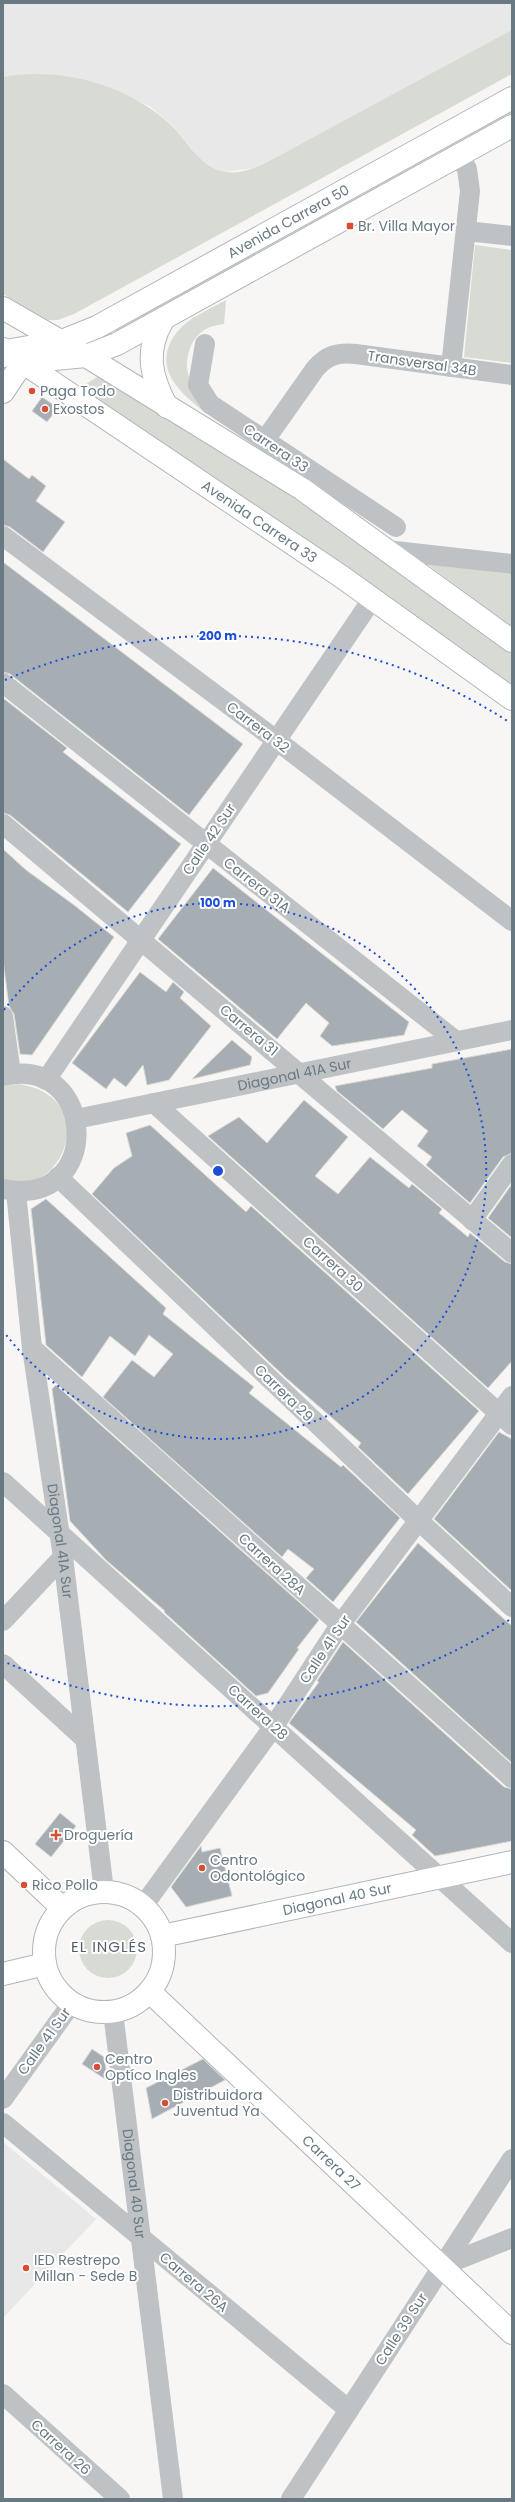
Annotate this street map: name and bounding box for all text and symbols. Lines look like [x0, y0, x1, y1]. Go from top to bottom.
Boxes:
street label: Avenida Carrera 50 [224, 180, 353, 263]
place label: Br. Villa Mayor [358, 216, 455, 236]
marker: Br. Villa Mayor [345, 221, 355, 231]
street label: Transversal 34B [366, 345, 478, 381]
place label: Paga Todo [40, 381, 115, 401]
marker: Paga Todo [27, 386, 37, 396]
place label: Exostos [53, 399, 105, 419]
marker: Exostos [40, 404, 50, 414]
street label: Carrera 33 [240, 419, 312, 477]
street label: Avenida Carrera 33 [198, 475, 321, 568]
text: 200 m [199, 627, 237, 644]
street label: Carrera 32 [222, 697, 294, 757]
street label: Calle 42 Sur [178, 799, 240, 879]
street label: Carrera 31A [219, 852, 295, 918]
text: 100 m [200, 894, 236, 911]
street label: Carrera 31 [216, 1000, 282, 1060]
street label: Diagonal 41A Sur [236, 1053, 353, 1096]
centre of rings [211, 1164, 225, 1178]
street label: Carrera 30 [298, 1232, 368, 1296]
street label: Carrera 29 [250, 1360, 318, 1426]
street label: Diagonal 41A Sur [42, 1482, 78, 1600]
street label: Carrera 28A [234, 1528, 310, 1600]
street label: Calle 41 Sur [295, 1611, 355, 1687]
street label: Carrera 28 [224, 1680, 293, 1745]
place label: Droguería [64, 1825, 133, 1845]
marker: Droguería [51, 1830, 61, 1840]
place label: Centro Odontológico [210, 1850, 305, 1886]
marker: Centro Odontológico [197, 1863, 207, 1873]
place label: Rico Pollo [32, 1875, 98, 1895]
street label: Diagonal 40 Sur [281, 1878, 393, 1920]
marker: Rico Pollo [19, 1880, 29, 1890]
district label: EL INGLÉS [71, 1936, 147, 1957]
street label: Calle 41 Sur [13, 2003, 75, 2079]
place label: Centro Optíco Ingles [105, 2049, 197, 2085]
marker: Centro Optíco Ingles [92, 2062, 102, 2072]
place label: Distribuidora Juventud Ya [173, 2085, 262, 2121]
marker: Distribuidora Juventud Ya [160, 2098, 170, 2108]
street label: Diagonal 40 Sur [117, 2128, 151, 2240]
street label: Carrera 27 [298, 2130, 365, 2195]
street label: Carrera 26A [155, 2247, 233, 2317]
place label: IED Restrepo Millan - Sede B [34, 2250, 137, 2286]
marker: IED Restrepo Millan - Sede B [21, 2263, 31, 2273]
street label: Calle 39 Sur [370, 2289, 432, 2369]
street label: Carrera 26 [27, 2415, 96, 2480]

